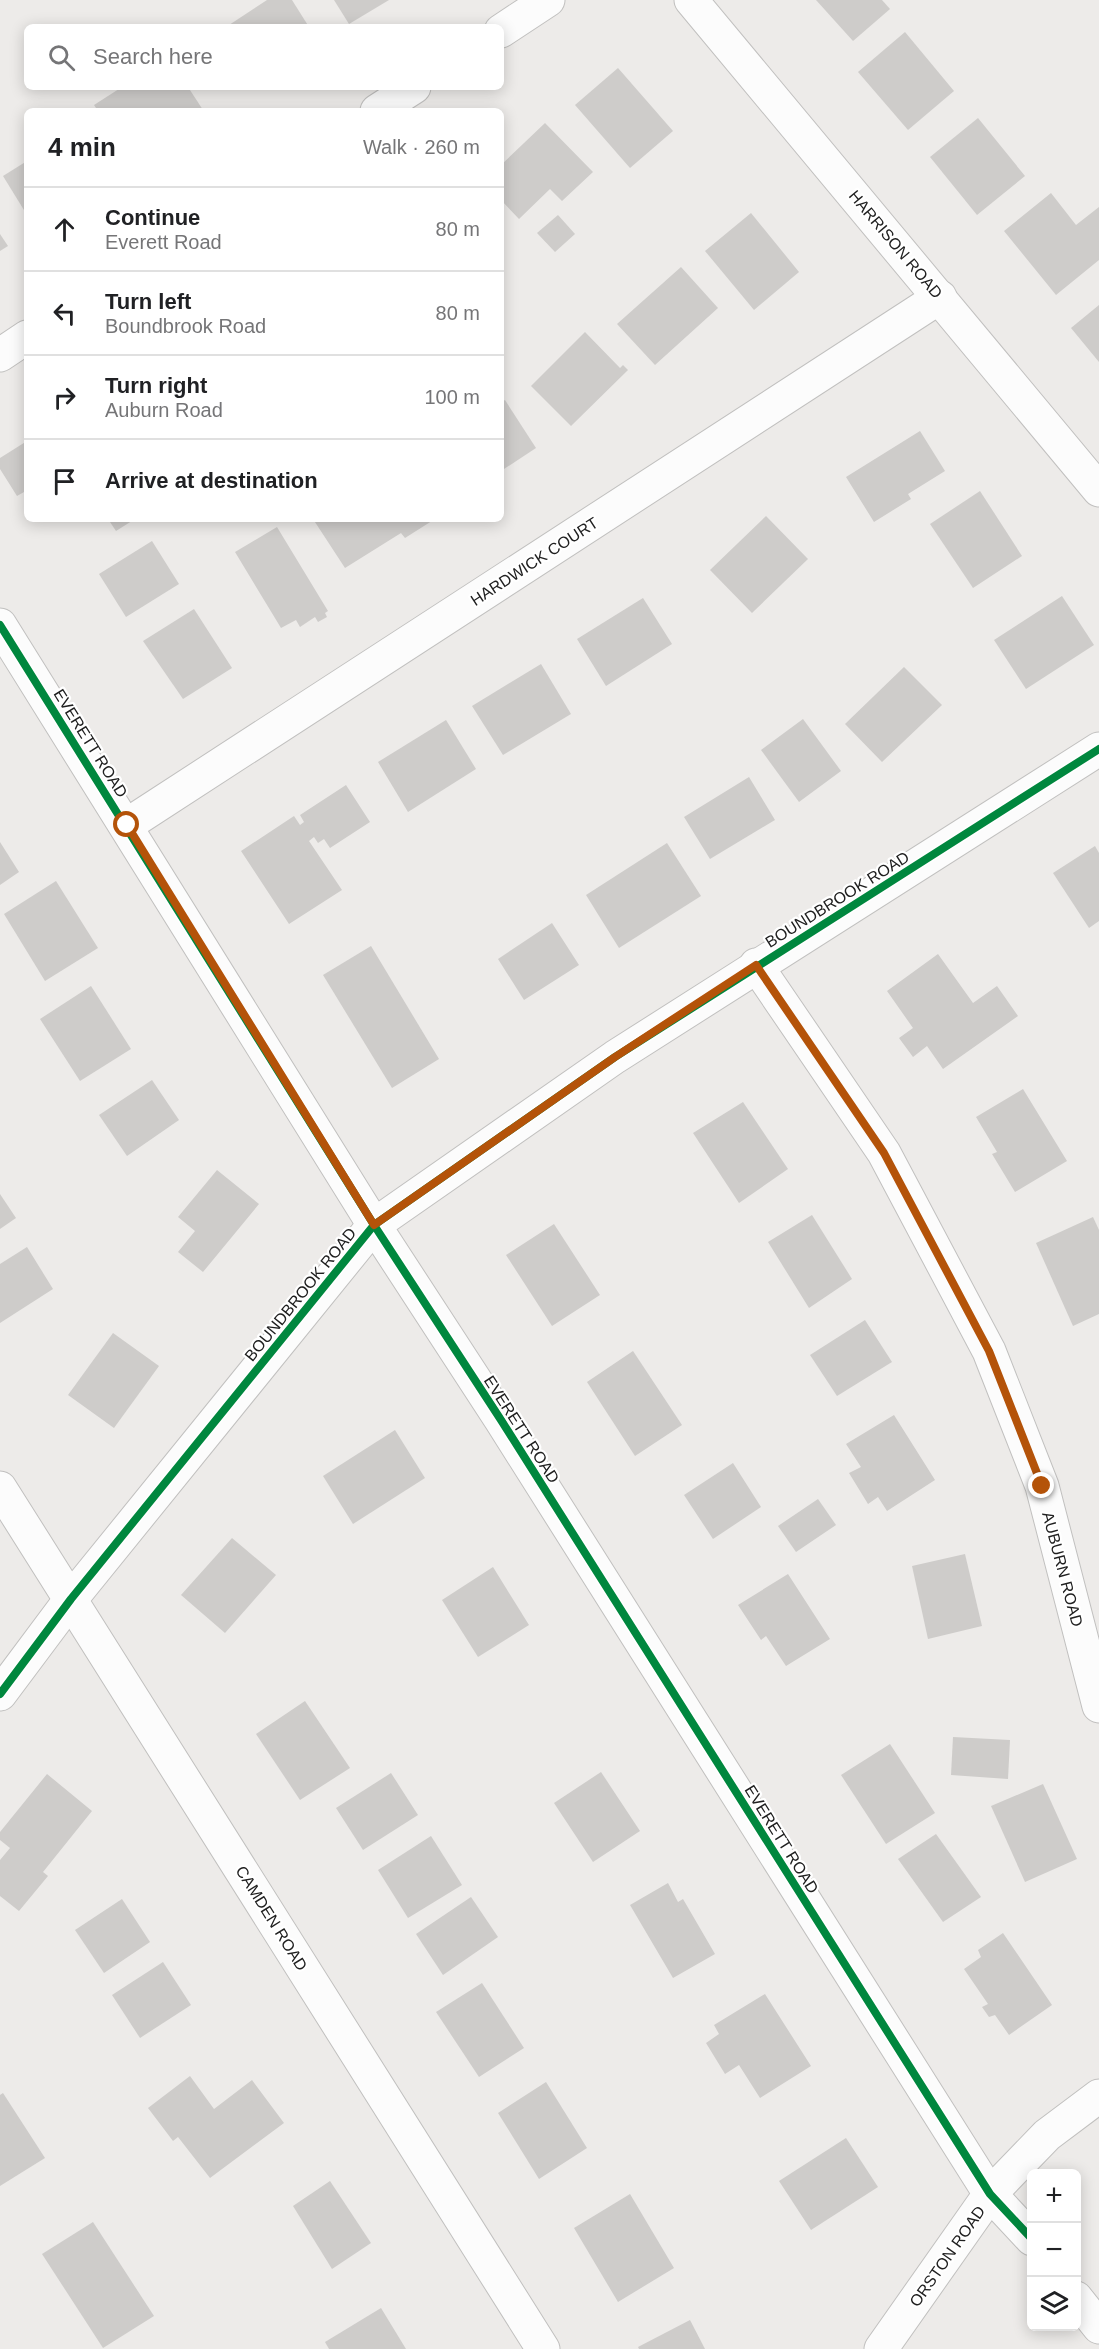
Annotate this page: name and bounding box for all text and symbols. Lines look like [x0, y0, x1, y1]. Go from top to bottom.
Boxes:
search box [24, 24, 504, 90]
icon: search [45, 41, 78, 74]
text: Search here [93, 44, 213, 69]
text: 4 min [48, 132, 116, 162]
text: Walk · 260 m [363, 136, 480, 158]
street label: HARRISON ROAD [846, 187, 946, 302]
text: Continue [105, 205, 200, 230]
icon: ahead [48, 213, 81, 246]
text: 80 m [436, 218, 480, 240]
text: Everett Road [105, 231, 222, 253]
text: Turn left [105, 289, 191, 314]
icon: left [48, 297, 81, 330]
text: 80 m [436, 302, 480, 324]
text: Boundbrook Road [105, 315, 266, 337]
text: Turn right [105, 373, 207, 398]
icon: right [48, 381, 81, 414]
text: 100 m [424, 386, 480, 408]
text: Auburn Road [105, 399, 223, 421]
icon: arrive [48, 465, 81, 498]
text: Arrive at destination [105, 468, 318, 493]
street label: HARDWICK COURT [468, 514, 601, 609]
street label: EVERETT ROAD [50, 686, 131, 800]
route start [113, 811, 139, 837]
street label: BOUNDBROOK ROAD [762, 848, 912, 951]
street label: BOUNDBROOK ROAD [241, 1224, 359, 1364]
street label: EVERETT ROAD [481, 1373, 563, 1486]
route end [1028, 1472, 1054, 1498]
street label: AUBURN ROAD [1039, 1510, 1086, 1628]
street label: EVERETT ROAD [741, 1782, 822, 1896]
street label: CAMDEN ROAD [233, 1863, 311, 1974]
map controls [1027, 2169, 1081, 2331]
button: + [1027, 2169, 1081, 2223]
street label: ORSTON ROAD [906, 2203, 988, 2310]
button: − [1027, 2223, 1081, 2277]
button: layers [1027, 2277, 1081, 2331]

